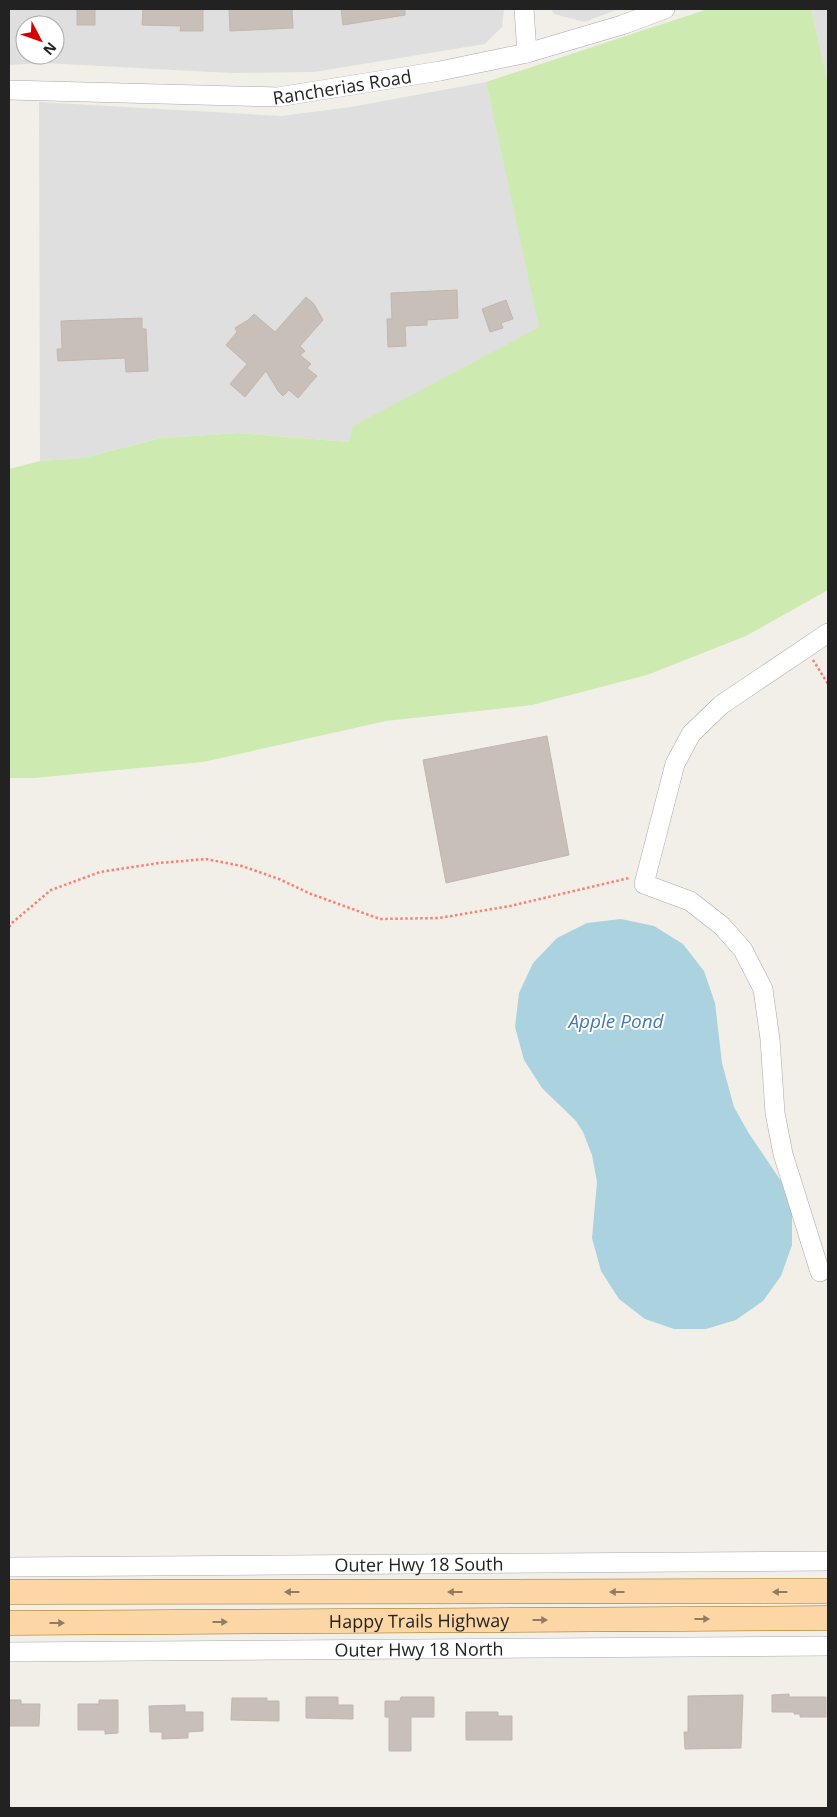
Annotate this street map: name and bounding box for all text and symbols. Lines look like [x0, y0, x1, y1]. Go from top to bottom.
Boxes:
north arrow [15, 15, 65, 65]
text: N [39, 38, 61, 59]
street label: Rancherias Road [271, 64, 413, 110]
water label: Apple Pond [566, 1008, 665, 1034]
street label: Outer Hwy 18 South [334, 1551, 504, 1577]
one-way arrow [284, 1588, 300, 1596]
one-way arrow [446, 1588, 462, 1596]
one-way arrow [609, 1588, 625, 1596]
one-way arrow [771, 1588, 787, 1596]
street label: Happy Trails Highway [329, 1608, 510, 1633]
one-way arrow [695, 1615, 711, 1623]
one-way arrow [532, 1616, 548, 1624]
one-way arrow [212, 1618, 228, 1626]
one-way arrow [50, 1619, 66, 1627]
street label: Outer Hwy 18 North [334, 1636, 504, 1662]

